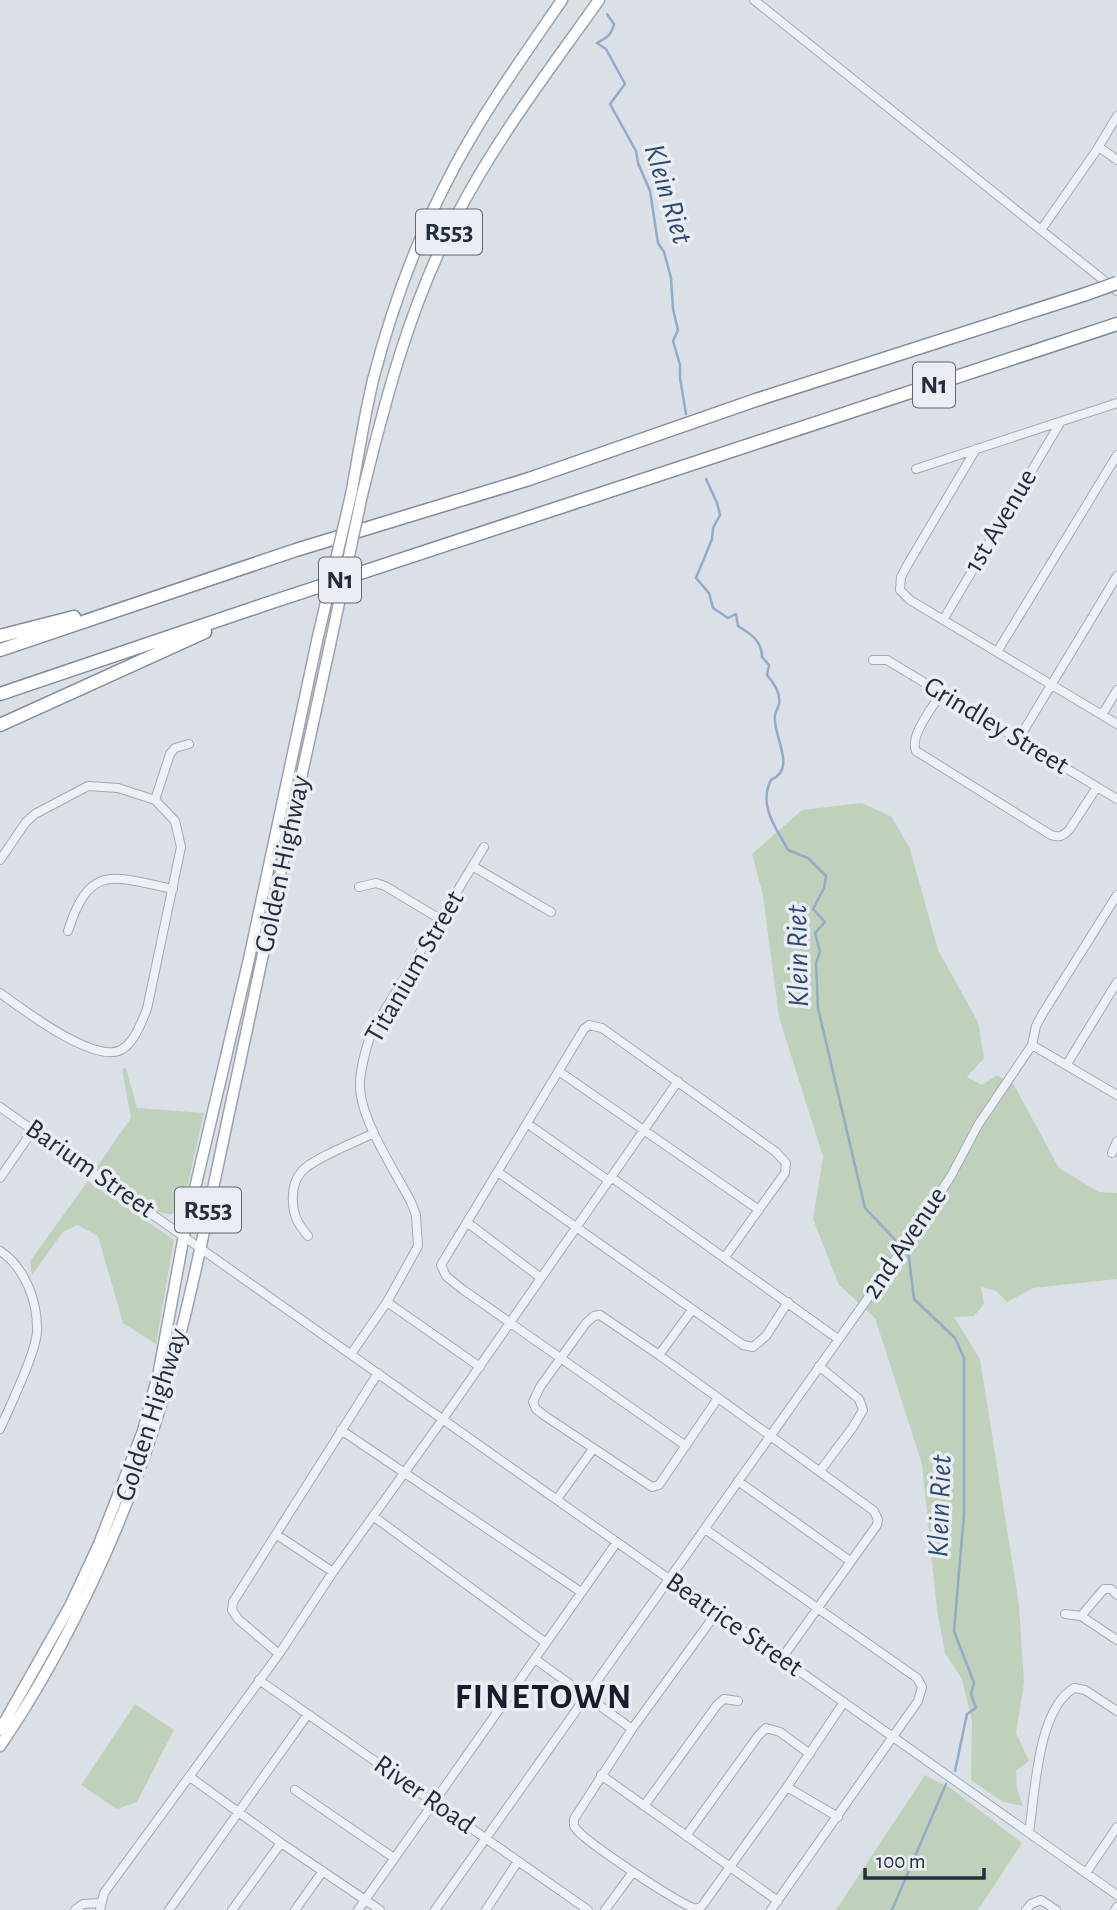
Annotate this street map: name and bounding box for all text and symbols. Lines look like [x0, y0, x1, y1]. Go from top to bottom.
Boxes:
water label: Klein Riet [639, 140, 697, 248]
road number: R553 [416, 210, 482, 255]
road number: N1 [913, 362, 955, 408]
street label: 1st Avenue [959, 464, 1043, 578]
road number: N1 [319, 558, 361, 602]
street label: Grindley Street [919, 672, 1073, 780]
street label: Golden Highway [251, 773, 315, 955]
street label: Titanium Street [360, 886, 470, 1048]
water label: Klein Riet [782, 904, 814, 1008]
street label: Barium Street [20, 1114, 160, 1224]
street label: 2nd Avenue [858, 1182, 952, 1304]
road number: R553 [175, 1188, 241, 1232]
street label: Golden Highway [111, 1325, 193, 1505]
water label: Klein Riet [923, 1454, 957, 1558]
street label: Beatrice Street [661, 1568, 807, 1682]
district label: FINETOWN [455, 1680, 633, 1715]
street label: River Road [368, 1750, 480, 1840]
scale bar [865, 1836, 984, 1880]
text: 100 m [876, 1851, 926, 1872]

